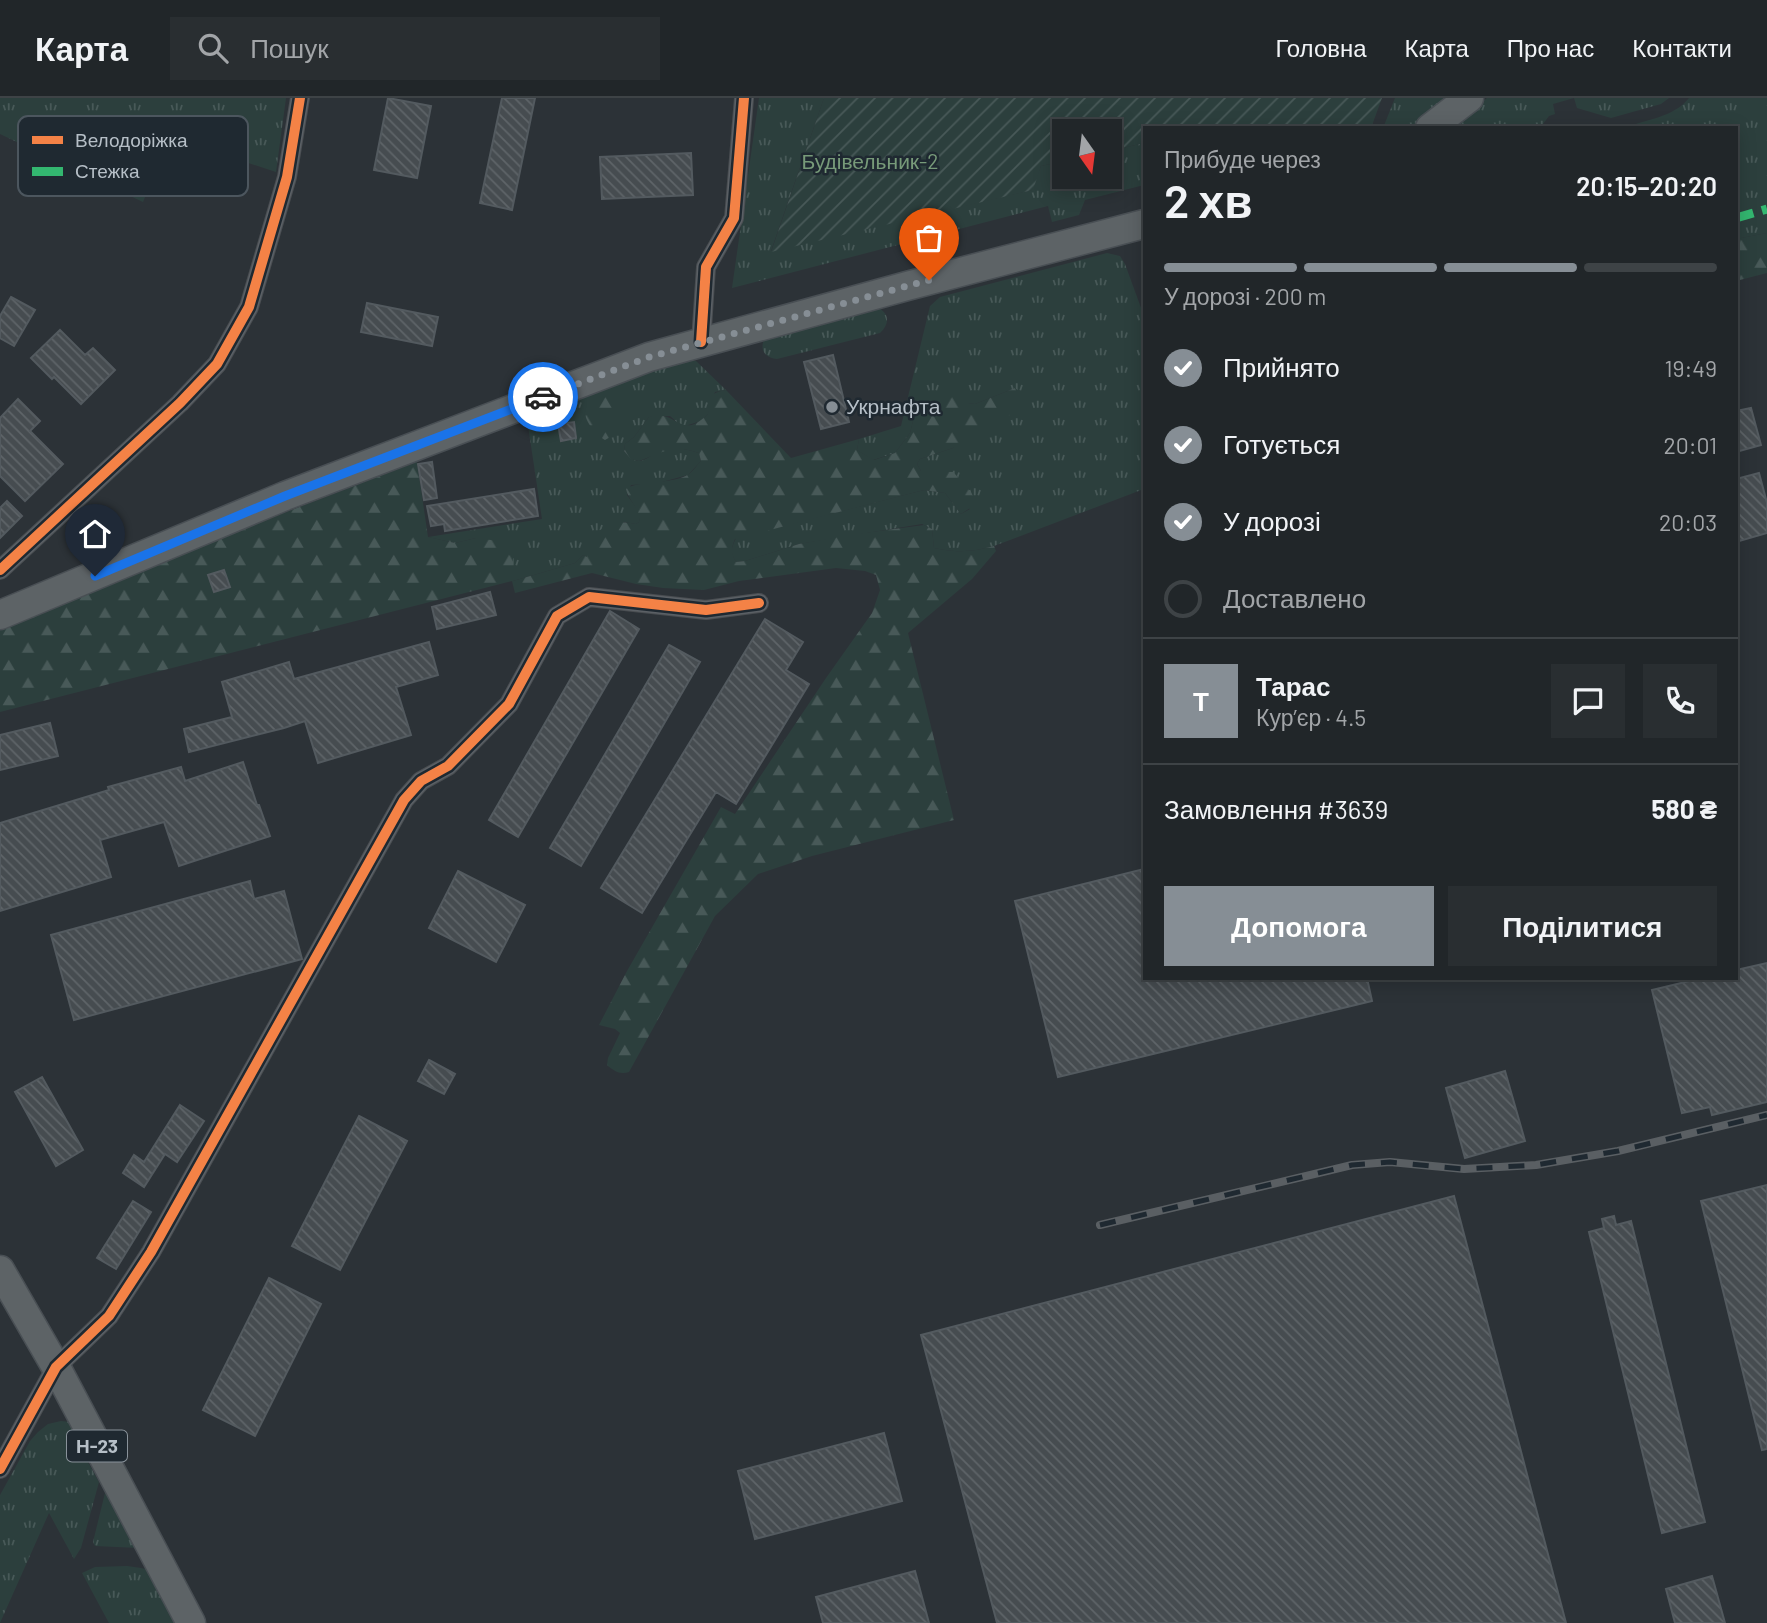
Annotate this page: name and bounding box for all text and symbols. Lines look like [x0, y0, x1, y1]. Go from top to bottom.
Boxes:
search box [170, 17, 660, 80]
text: Карта [35, 28, 128, 68]
icon: search [194, 29, 232, 67]
text: Пошук [250, 32, 329, 63]
text: Головна [1275, 33, 1367, 62]
text: Карта [1405, 33, 1469, 62]
text: Про нас [1507, 33, 1594, 62]
text: Контакти [1632, 33, 1732, 62]
legend [18, 116, 248, 196]
north arrow [1052, 119, 1122, 189]
map controls [1052, 119, 1122, 189]
text: Велодоріжка [75, 128, 188, 151]
text: Прибуде через [1164, 145, 1321, 173]
park label: Будівельник-2 [801, 148, 939, 173]
text: Стежка [75, 159, 140, 182]
text: 20:15–20:20 [1576, 170, 1717, 201]
text: 2 хв [1164, 172, 1252, 227]
pin [899, 208, 959, 280]
icon: bag [910, 219, 948, 257]
text: У дорозі · 200 m [1164, 282, 1326, 310]
icon: check [1164, 349, 1202, 387]
text: Прийнято [1223, 351, 1340, 382]
text: 19:49 [1665, 354, 1717, 382]
courier [508, 362, 578, 432]
icon: car [524, 378, 562, 416]
place label: Укрнафта [846, 393, 941, 418]
marker: Укрнафта [824, 399, 840, 415]
icon: check [1164, 426, 1202, 464]
text: Готується [1223, 428, 1340, 459]
text: 20:01 [1663, 431, 1717, 459]
icon: check [1164, 503, 1202, 541]
pin [65, 504, 125, 576]
text: У дорозі [1223, 505, 1321, 536]
text: 20:03 [1659, 508, 1717, 536]
icon: home [76, 515, 114, 553]
text: Доставлено [1223, 582, 1366, 613]
button: chat [1551, 664, 1625, 738]
button: phone [1643, 664, 1717, 738]
text: Тарас [1256, 670, 1331, 701]
text: Т [1193, 685, 1209, 716]
text: Кур’єр · 4.5 [1256, 703, 1366, 731]
text: Замовлення #3639 [1164, 793, 1388, 824]
text: 580 ₴ [1652, 793, 1717, 824]
button: Допомога [1164, 886, 1434, 966]
button: Поділитися [1448, 886, 1717, 966]
road number: Н-23 [67, 1430, 127, 1462]

